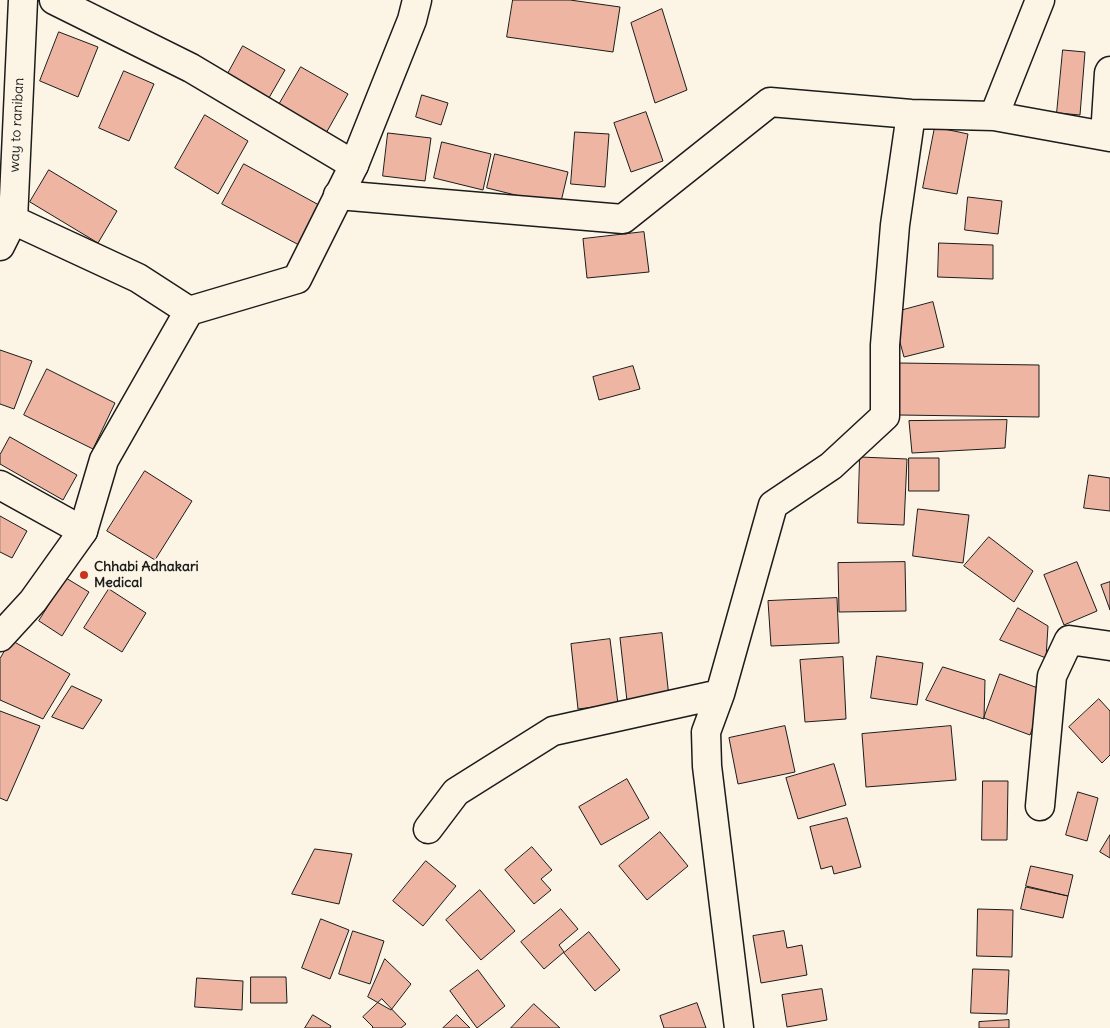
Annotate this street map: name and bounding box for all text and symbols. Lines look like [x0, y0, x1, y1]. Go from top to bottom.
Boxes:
street label: way to raniban [6, 77, 28, 173]
place label: Chhabi Adhakari Medical [94, 559, 199, 592]
marker: Chhabi Adhakari Medical [78, 569, 90, 581]

